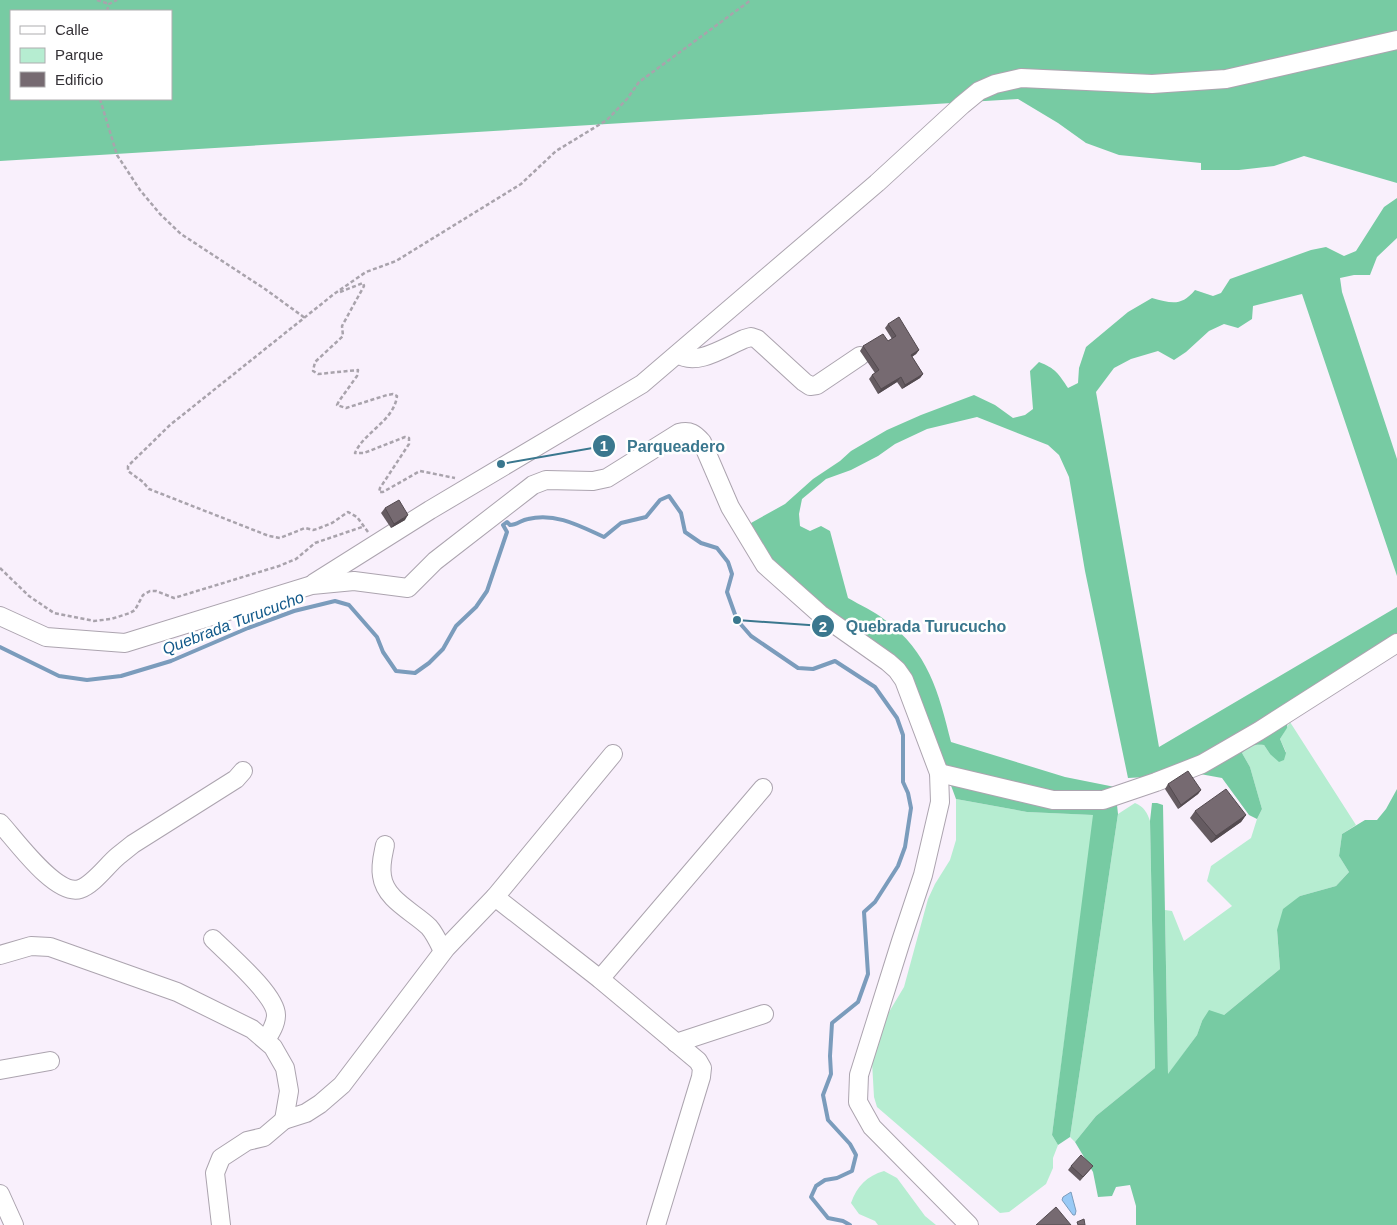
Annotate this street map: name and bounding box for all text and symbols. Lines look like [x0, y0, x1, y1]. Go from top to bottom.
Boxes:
legend [10, 10, 172, 100]
text: Calle [55, 21, 89, 38]
text: Parque [55, 46, 103, 63]
text: Edificio [55, 71, 103, 88]
callout: Parqueadero [592, 431, 735, 462]
text: 1 [600, 437, 608, 454]
text: Parqueadero [627, 438, 725, 455]
water label: Quebrada Turucucho [160, 588, 306, 658]
callout: Quebrada Turucucho [810, 611, 1016, 642]
text: 2 [819, 618, 827, 635]
text: Quebrada Turucucho [846, 618, 1007, 635]

